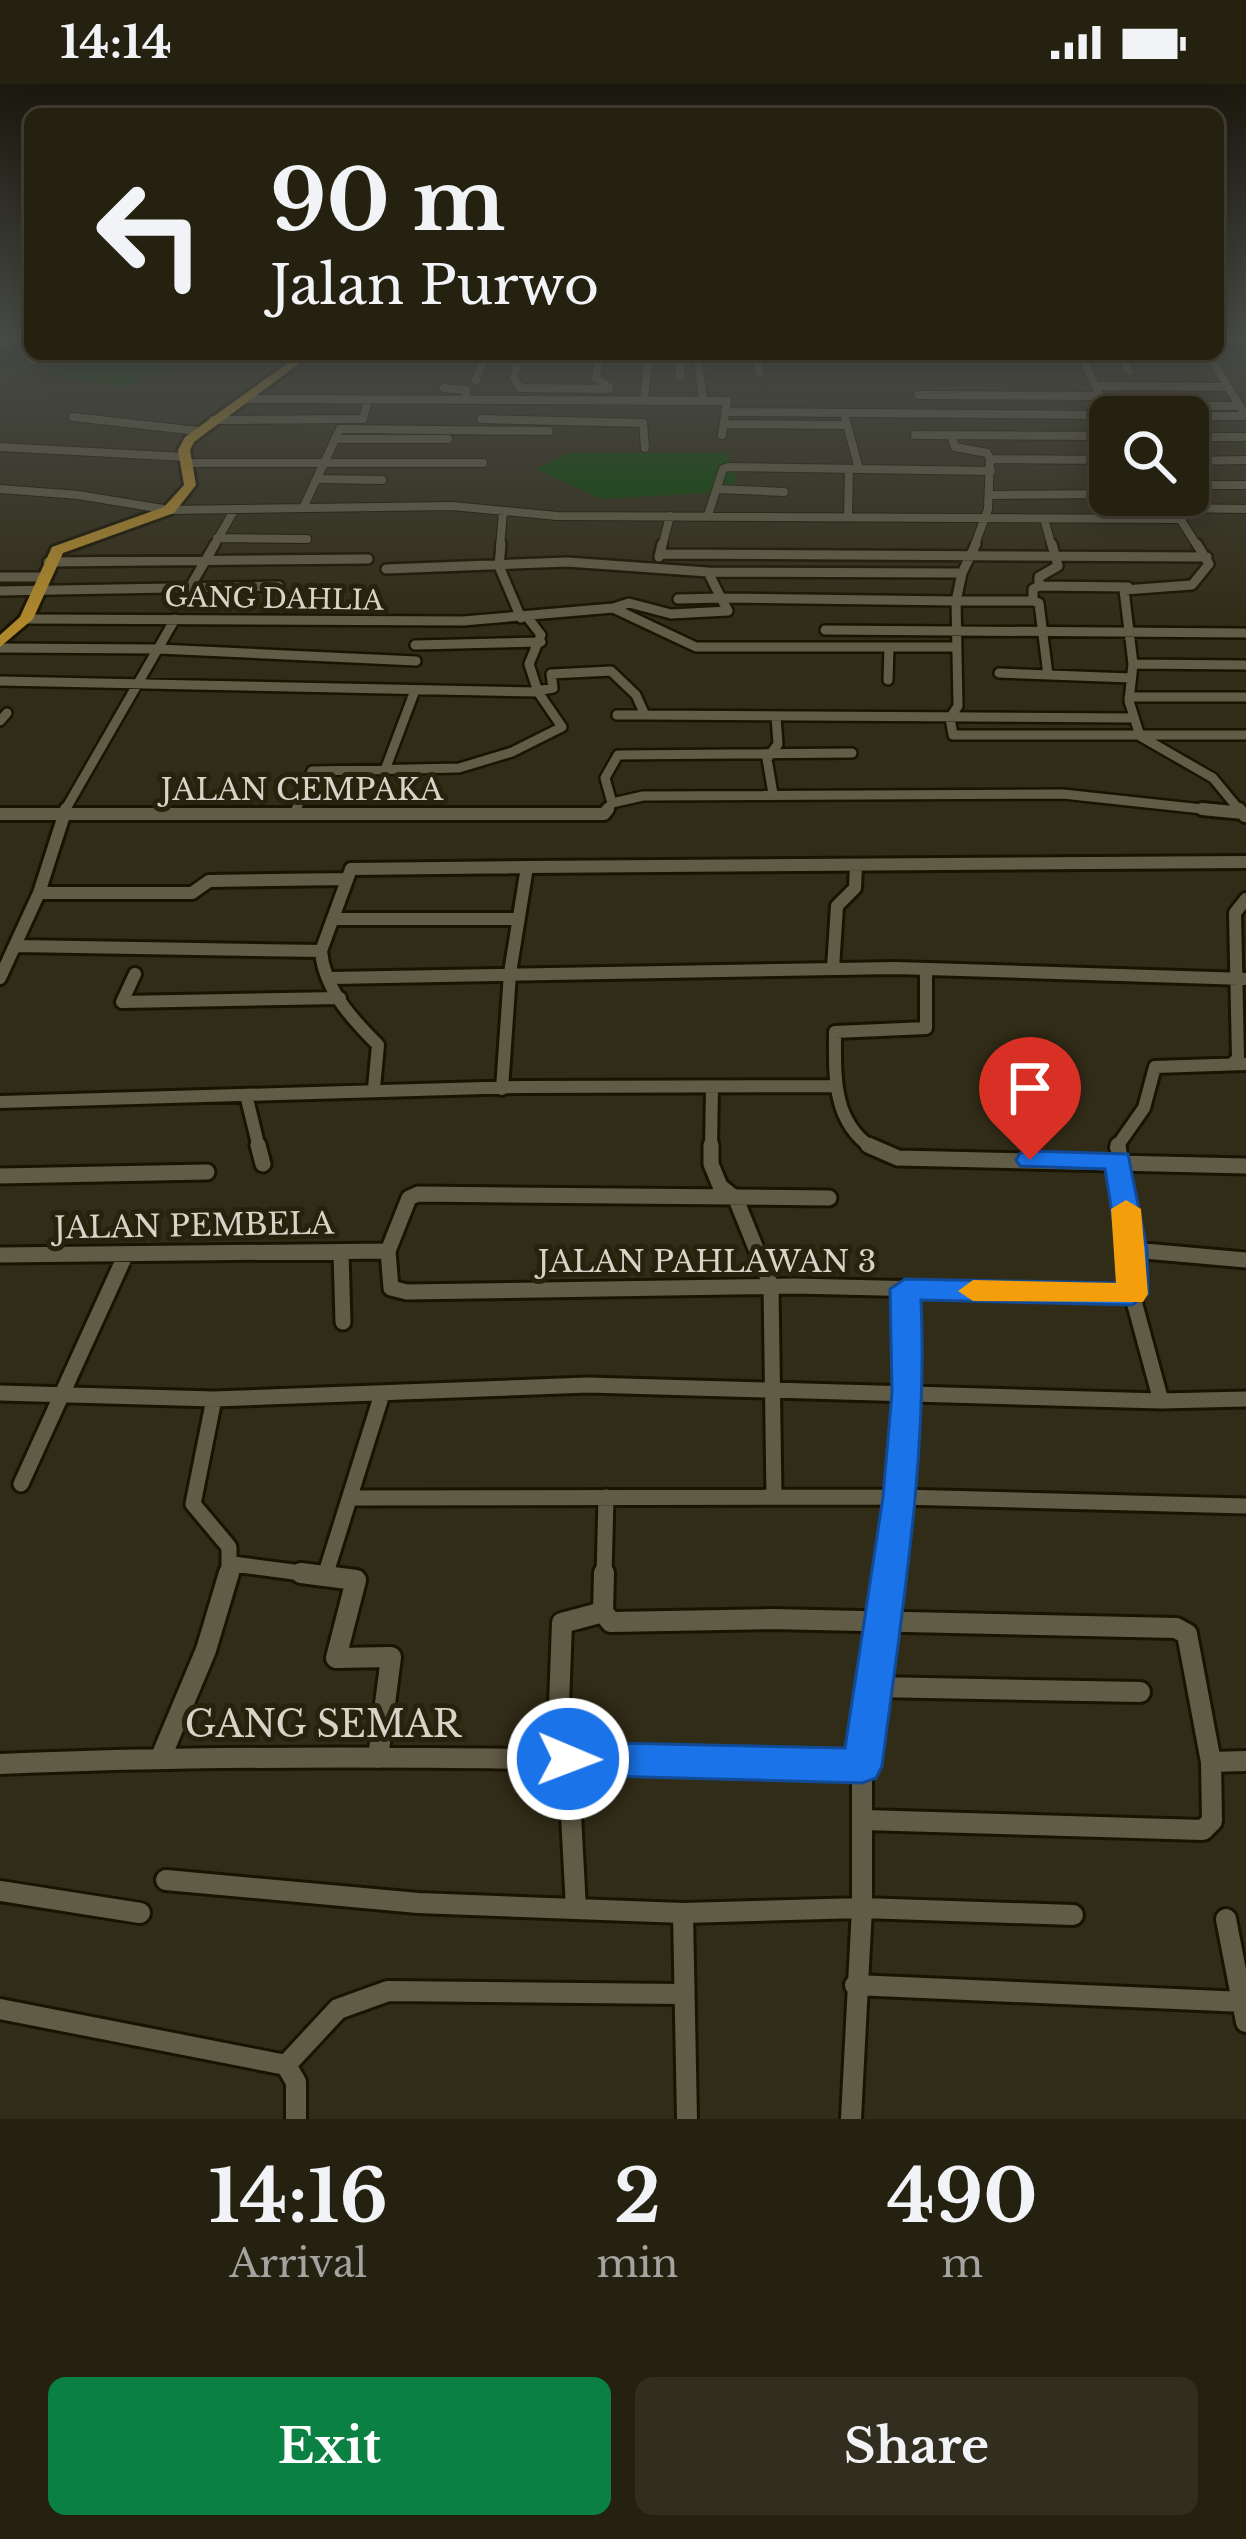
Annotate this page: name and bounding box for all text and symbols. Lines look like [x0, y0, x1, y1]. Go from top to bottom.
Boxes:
text: 14:14 [60, 14, 172, 70]
text: 90 m [270, 149, 505, 253]
icon: left [72, 156, 228, 312]
text: Jalan Purwo [270, 252, 599, 319]
map controls [1089, 396, 1209, 516]
button: search [1089, 396, 1209, 516]
street label: GANG DAHLIA [164, 580, 385, 617]
street label: JALAN CEMPAKA [157, 771, 444, 808]
pin [979, 1037, 1081, 1160]
icon: arrive [997, 1055, 1063, 1121]
street label: JALAN PEMBELA [50, 1205, 335, 1247]
street label: JALAN PAHLAWAN 3 [534, 1243, 876, 1280]
position arrow [505, 1696, 631, 1822]
street label: GANG SEMAR [185, 1702, 463, 1747]
text: 14:16 [208, 2152, 388, 2241]
text: 2 [614, 2152, 661, 2241]
text: 490 [887, 2152, 1038, 2241]
text: Arrival [229, 2239, 367, 2288]
text: min [596, 2239, 678, 2288]
text: m [941, 2239, 983, 2288]
button: Exit [48, 2377, 611, 2515]
button: Share [635, 2377, 1198, 2515]

